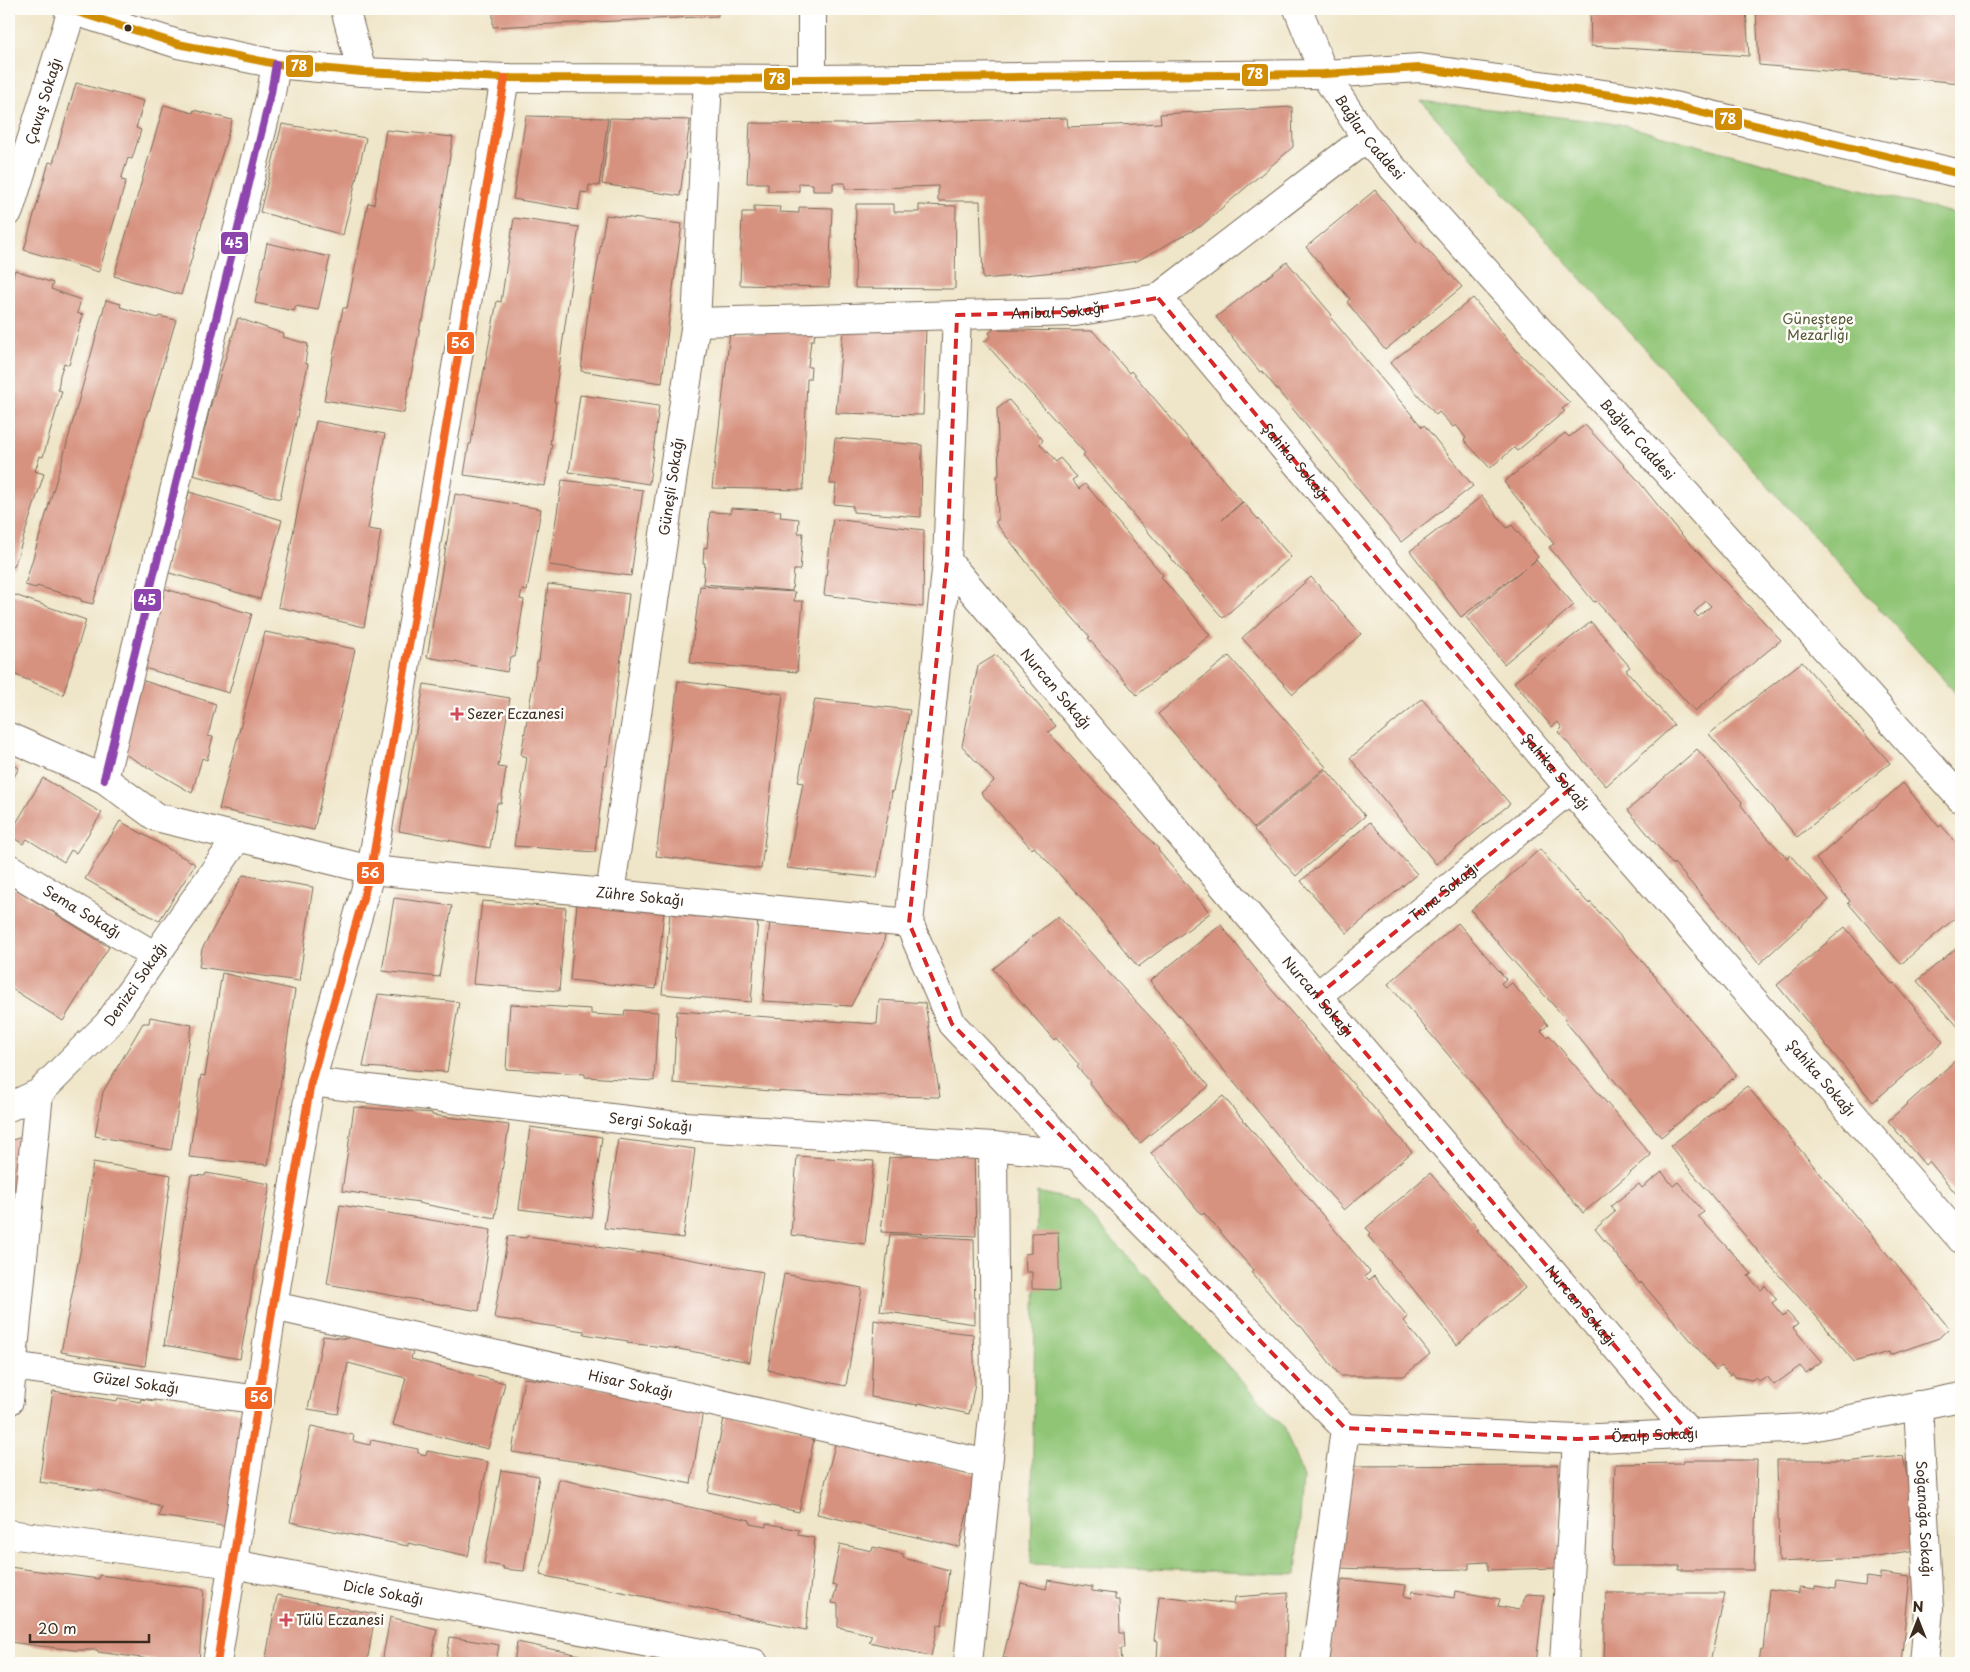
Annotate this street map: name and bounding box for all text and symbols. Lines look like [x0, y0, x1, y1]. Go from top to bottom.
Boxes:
unlabelled marker [123, 23, 133, 33]
line badge: 78 [285, 54, 314, 78]
street label: Çavuş Sokağı [19, 55, 66, 147]
text: 78 [291, 55, 308, 76]
line badge: 78 [1241, 63, 1269, 87]
text: 78 [1247, 63, 1264, 84]
line badge: 78 [763, 67, 791, 91]
text: 78 [769, 68, 786, 89]
street label: Bağlar Caddesi [1330, 90, 1410, 184]
line badge: 78 [1714, 107, 1743, 131]
text: 78 [1720, 108, 1737, 129]
line badge: 45 [220, 231, 249, 255]
text: 45 [225, 232, 243, 253]
street label: Anibal Sokağı [1011, 296, 1106, 324]
park label: Güneştepe Mezarlığı [1782, 308, 1854, 345]
line badge: 56 [446, 331, 475, 355]
text: 56 [451, 332, 470, 353]
street label: Bağlar Caddesi [1595, 394, 1680, 485]
street label: Şahika Sokağı [1257, 418, 1335, 505]
street label: Güneşli Sokağı [653, 436, 688, 537]
line badge: 45 [133, 588, 162, 612]
text: 45 [138, 589, 156, 610]
street label: Nurcan Sokağı [1016, 644, 1097, 734]
place label: Sezer Eczanesi [467, 703, 564, 724]
marker: Sezer Eczanesi [451, 708, 463, 720]
street label: Şahika Sokağı [1517, 728, 1595, 815]
street label: Tuna Sokağı [1405, 857, 1483, 926]
line badge: 56 [356, 861, 385, 885]
text: 56 [361, 862, 380, 883]
street label: Sema Sokağı [39, 880, 125, 943]
street label: Zühre Sokağı [595, 881, 685, 911]
street label: Denizci Sokağı [99, 938, 172, 1030]
street label: Nurcan Sokağı [1278, 951, 1359, 1041]
street label: Şahika Sokağı [1782, 1035, 1861, 1121]
street label: Sergi Sokağı [608, 1107, 693, 1136]
street label: Nurcan Sokağı [1541, 1260, 1622, 1351]
street label: Hisar Sokağı [587, 1364, 675, 1403]
street label: Güzel Sokağı [91, 1366, 180, 1399]
line badge: 56 [244, 1386, 273, 1410]
text: 56 [250, 1386, 269, 1407]
street label: Özalp Sokağı [1611, 1422, 1699, 1447]
street label: Soğanağa Sokağı [1911, 1460, 1938, 1578]
street label: Dicle Sokağı [342, 1574, 425, 1610]
north arrow [1892, 1594, 1942, 1644]
text: N [1912, 1596, 1924, 1617]
place label: Tülü Eczanesi [296, 1609, 384, 1630]
scale bar [30, 1612, 149, 1644]
marker: Tülü Eczanesi [280, 1614, 292, 1626]
text: 20 m [38, 1616, 77, 1639]

